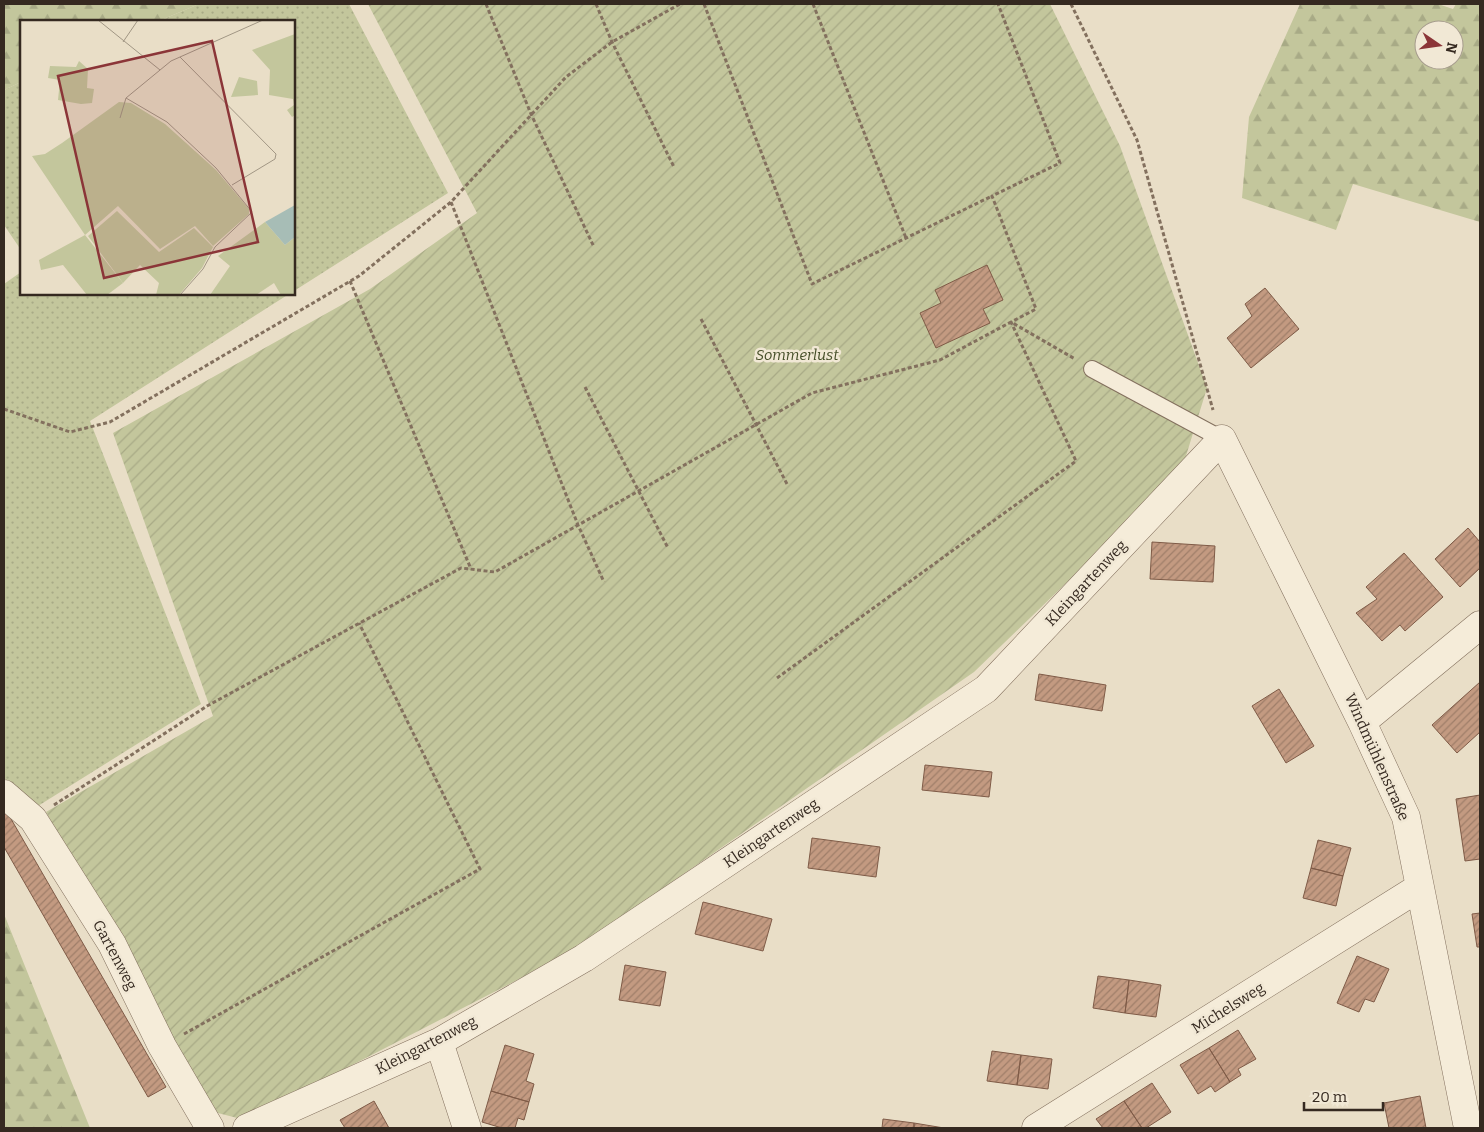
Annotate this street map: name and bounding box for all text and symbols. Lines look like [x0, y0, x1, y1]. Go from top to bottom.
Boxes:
inset map [20, 20, 295, 295]
north arrow [1414, 20, 1464, 70]
text: N [1442, 41, 1461, 55]
park label: Sommerlust [755, 346, 839, 364]
street label: Kleingartenweg [1042, 536, 1130, 630]
street label: Windmühlenstraße [1341, 691, 1413, 823]
street label: Kleingartenweg [720, 794, 822, 872]
street label: Gartenweg [89, 917, 141, 993]
street label: Michelsweg [1188, 979, 1268, 1037]
street label: Kleingartenweg [372, 1012, 480, 1078]
scale bar [1304, 1080, 1383, 1112]
text: 20 m [1312, 1088, 1348, 1106]

